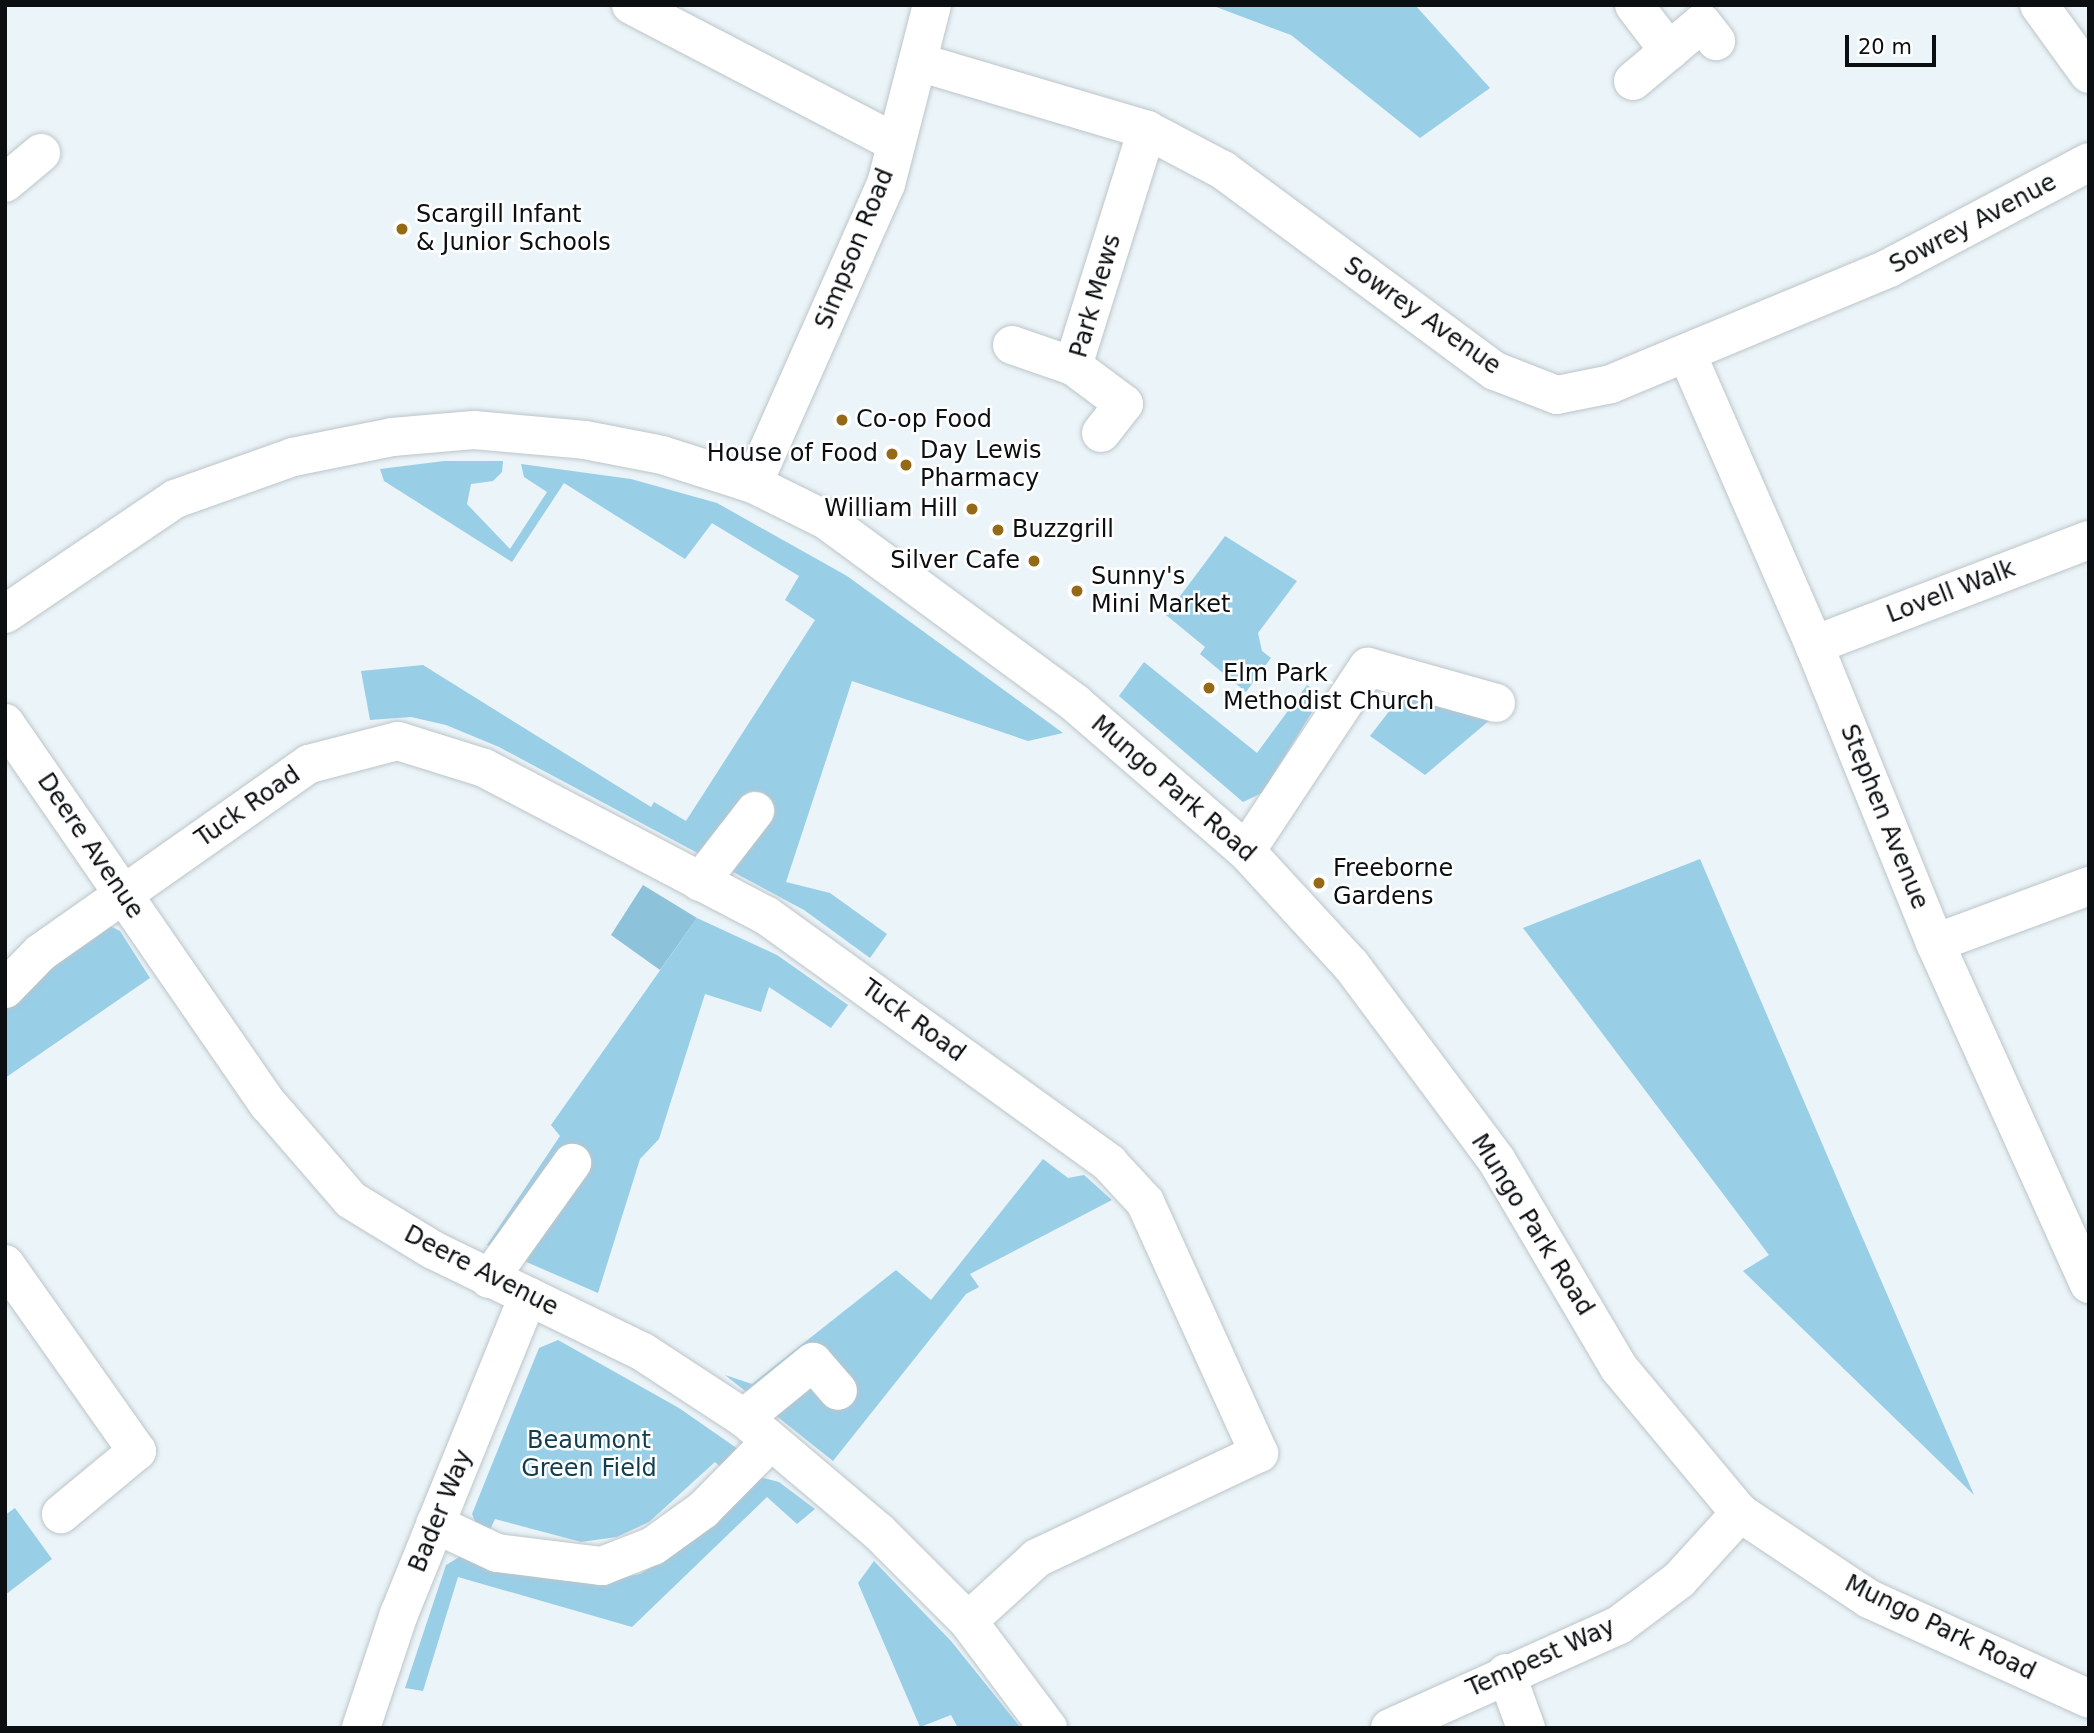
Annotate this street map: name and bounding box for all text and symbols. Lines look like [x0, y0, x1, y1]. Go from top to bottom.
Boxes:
scale bar [1849, 21, 1940, 65]
text: 20 m [1858, 35, 1912, 59]
street label: Simpson Road [810, 164, 900, 334]
street label: Sowrey Avenue [1885, 168, 2061, 280]
place label: Scargill Infant & Junior Schools [416, 201, 611, 257]
marker: Scargill Infant & Junior Schools [394, 221, 410, 237]
street label: Park Mews [1065, 231, 1127, 361]
street label: Sowrey Avenue [1338, 251, 1506, 381]
place label: Co-op Food [856, 406, 992, 434]
marker: Co-op Food [834, 412, 850, 428]
place label: Day Lewis Pharmacy [920, 437, 1042, 493]
place label: House of Food [707, 440, 878, 468]
marker: House of Food [884, 446, 900, 462]
marker: Day Lewis Pharmacy [898, 457, 914, 473]
place label: William Hill [824, 495, 958, 523]
marker: William Hill [964, 501, 980, 517]
place label: Buzzgrill [1012, 516, 1114, 544]
marker: Buzzgrill [990, 522, 1006, 538]
place label: Silver Cafe [890, 547, 1020, 575]
marker: Silver Cafe [1026, 553, 1042, 569]
street label: Lovell Walk [1883, 554, 2019, 630]
place label: Sunny's Mini Market [1091, 563, 1230, 619]
marker: Sunny's Mini Market [1069, 583, 1085, 599]
place label: Elm Park Methodist Church [1223, 660, 1434, 716]
marker: Elm Park Methodist Church [1201, 680, 1217, 696]
street label: Mungo Park Road [1085, 710, 1261, 868]
street label: Stephen Avenue [1834, 720, 1934, 914]
street label: Tuck Road [190, 760, 306, 854]
street label: Deere Avenue [31, 768, 149, 924]
place label: Freeborne Gardens [1333, 855, 1453, 911]
marker: Freeborne Gardens [1311, 875, 1327, 891]
street label: Tuck Road [856, 974, 970, 1068]
street label: Mungo Park Road [1465, 1129, 1599, 1321]
street label: Deere Avenue [399, 1220, 563, 1322]
park label: Beaumont Green Field [521, 1427, 657, 1483]
street label: Bader Way [403, 1445, 479, 1577]
street label: Mungo Park Road [1840, 1569, 2040, 1687]
street label: Tempest Way [1462, 1612, 1620, 1704]

